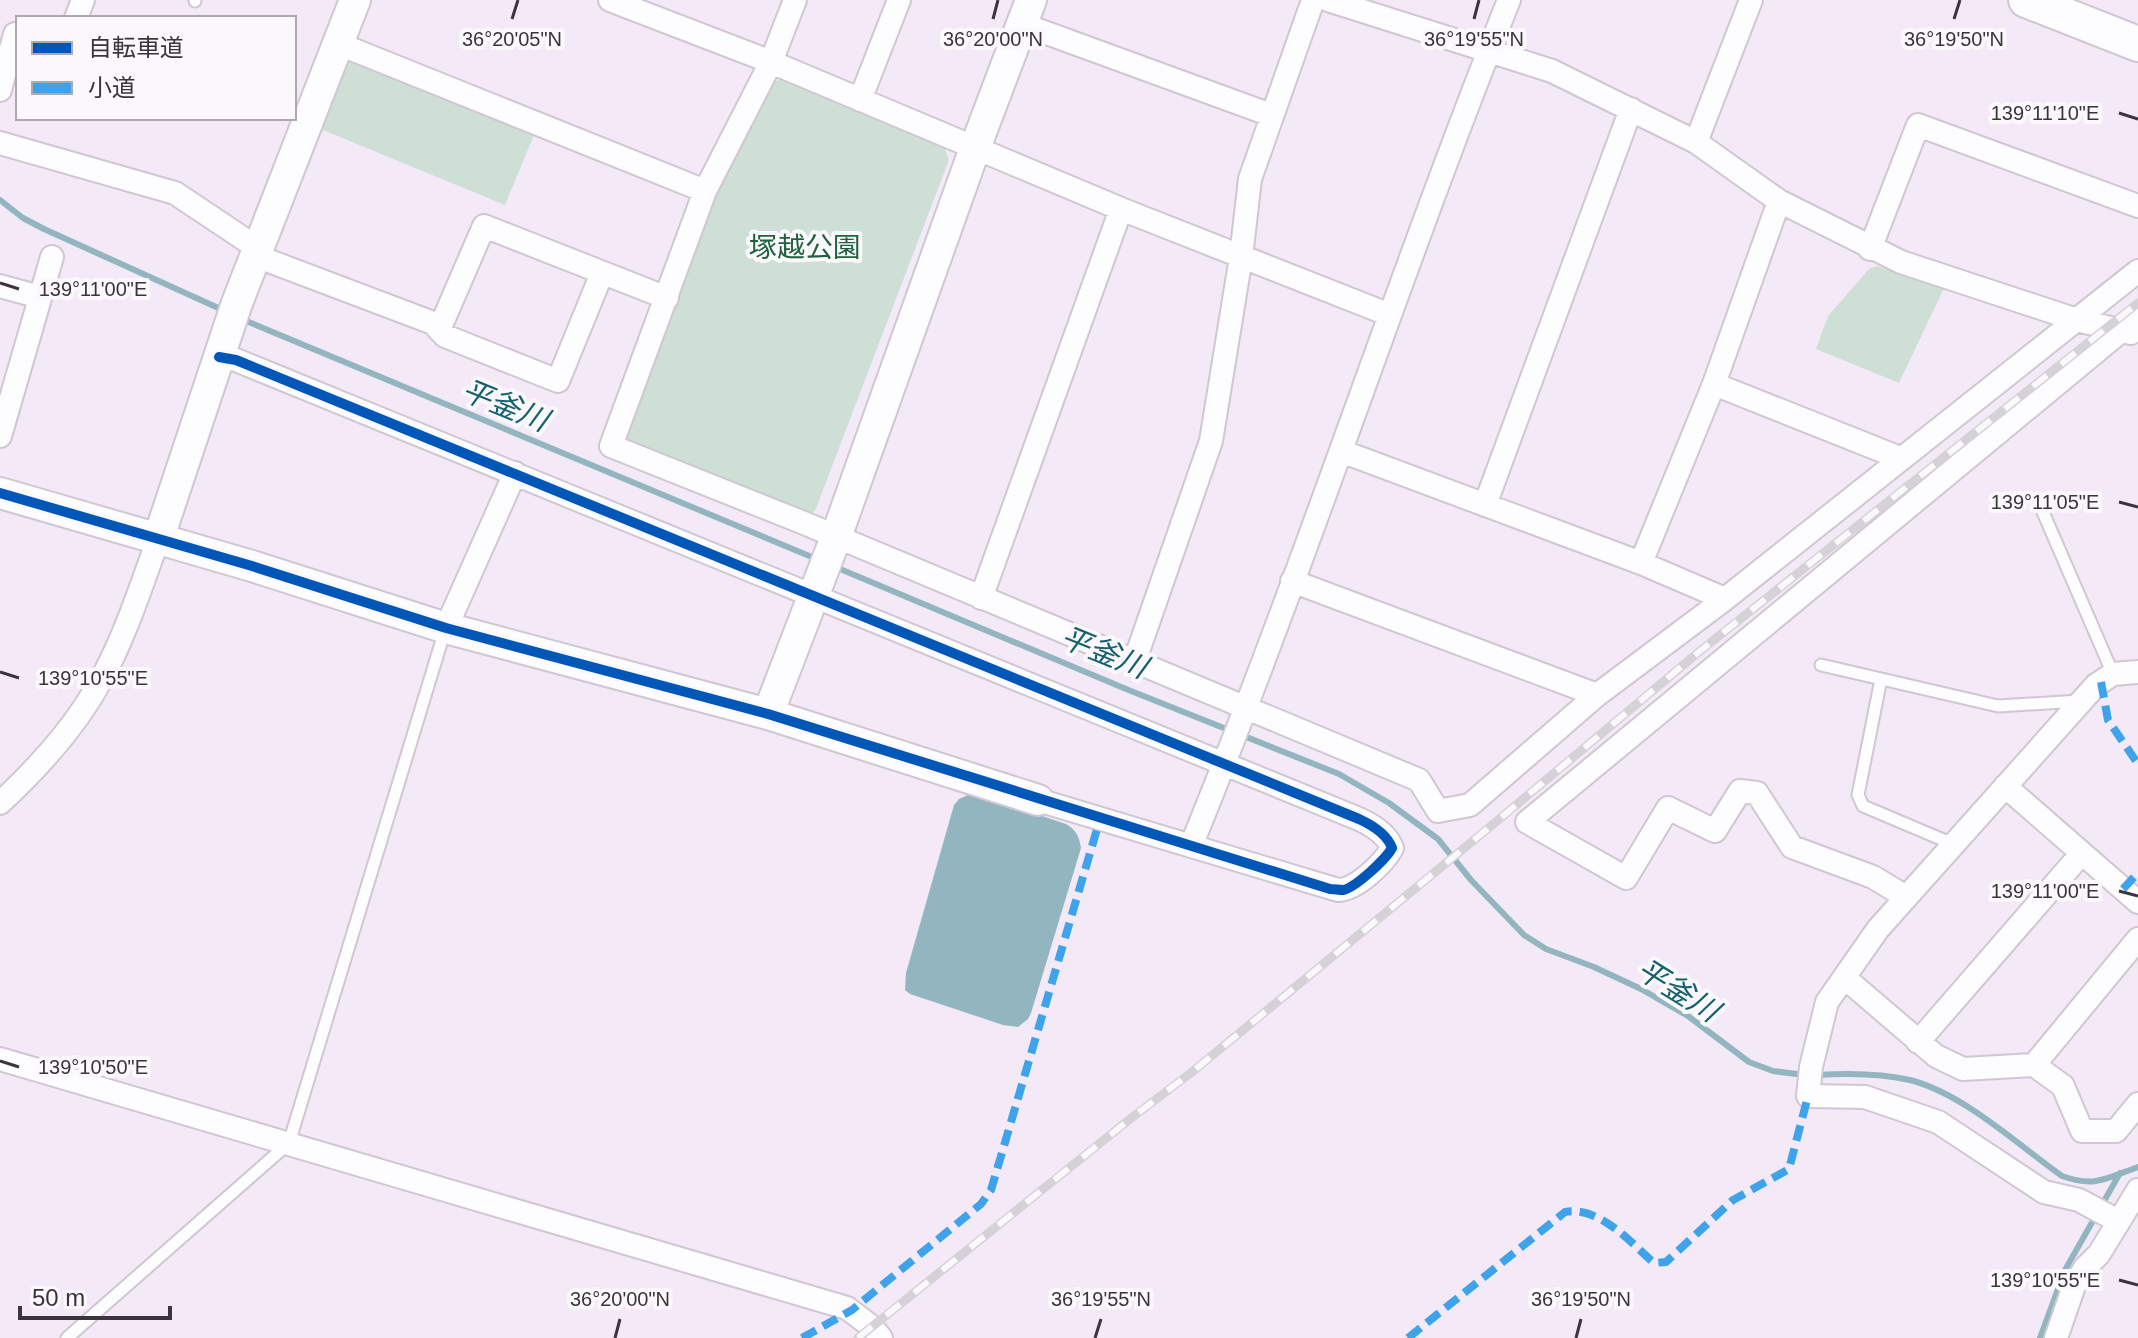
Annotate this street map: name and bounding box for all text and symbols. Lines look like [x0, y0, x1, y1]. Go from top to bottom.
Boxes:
legend [16, 16, 296, 120]
text: 36°20'05"N [462, 28, 562, 50]
text: 36°20'00"N [943, 28, 1043, 50]
text: 36°19'55"N [1424, 28, 1524, 50]
text: 36°19'50"N [1904, 28, 2004, 50]
text: 自転車道 [88, 34, 184, 61]
text: 小道 [88, 74, 136, 101]
text: 139°11'10"E [1991, 102, 2099, 124]
park label: 塚越公園 [749, 232, 861, 263]
text: 139°11'00"E [39, 278, 147, 300]
water label: 平釜川 [457, 373, 556, 438]
text: 139°11'05"E [1991, 491, 2099, 513]
water label: 平釜川 [1056, 620, 1155, 685]
text: 139°10'55"E [38, 667, 148, 689]
text: 139°11'00"E [1991, 880, 2099, 902]
water label: 平釜川 [1631, 952, 1727, 1029]
text: 139°10'50"E [38, 1056, 148, 1078]
text: 139°10'55"E [1990, 1269, 2100, 1291]
scale bar [20, 1270, 170, 1320]
text: 50 m [32, 1284, 85, 1311]
text: 36°20'00"N [570, 1288, 670, 1310]
text: 36°19'55"N [1051, 1288, 1151, 1310]
text: 36°19'50"N [1531, 1288, 1631, 1310]

